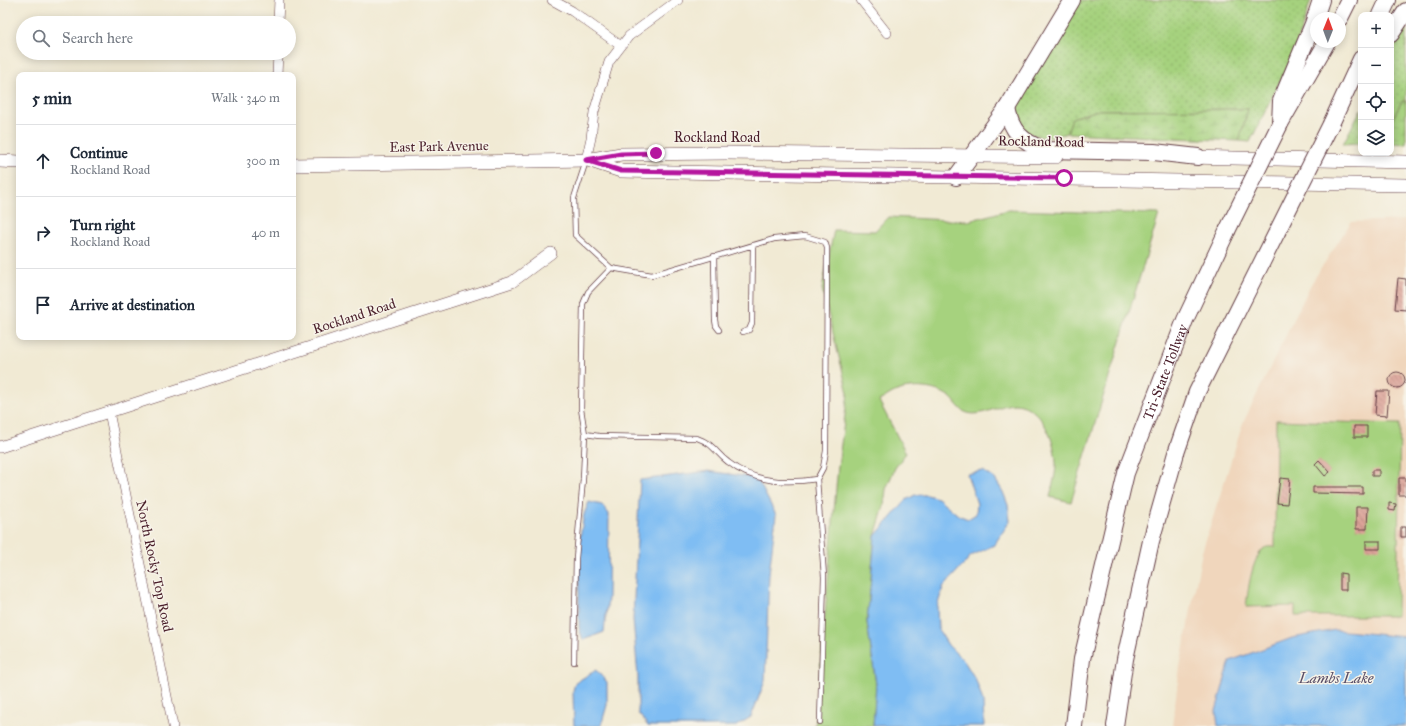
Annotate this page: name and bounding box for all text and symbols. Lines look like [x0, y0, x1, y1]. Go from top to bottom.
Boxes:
north arrow [1310, 12, 1346, 48]
map controls [1358, 12, 1394, 156]
button: + [1358, 12, 1394, 48]
search box [16, 16, 296, 60]
icon: search [30, 27, 52, 49]
text: Search here [62, 29, 133, 47]
button: − [1358, 48, 1394, 84]
button: locate [1358, 84, 1394, 120]
text: 5 min [32, 88, 72, 109]
text: Walk · 340 m [211, 90, 280, 106]
button: layers [1358, 120, 1394, 156]
street label: Rockland Road [674, 129, 760, 146]
street label: Rockland Road [998, 132, 1084, 151]
street label: East Park Avenue [389, 137, 489, 156]
text: Continue [70, 144, 128, 162]
route end [647, 144, 665, 162]
icon: ahead [32, 150, 54, 172]
text: 300 m [246, 153, 280, 169]
text: Rockland Road [70, 162, 150, 178]
route start [1055, 169, 1073, 187]
text: Turn right [70, 216, 135, 234]
icon: right [32, 222, 54, 244]
text: 40 m [251, 225, 280, 241]
text: Rockland Road [70, 234, 150, 250]
icon: arrive [32, 294, 54, 316]
street label: Rockland Road [310, 295, 398, 338]
text: Arrive at destination [70, 296, 195, 314]
street label: Tri-State Tollway [1139, 321, 1192, 422]
street label: North Rocky Top Road [132, 499, 177, 633]
water label: Lambs Lake [1298, 669, 1374, 687]

